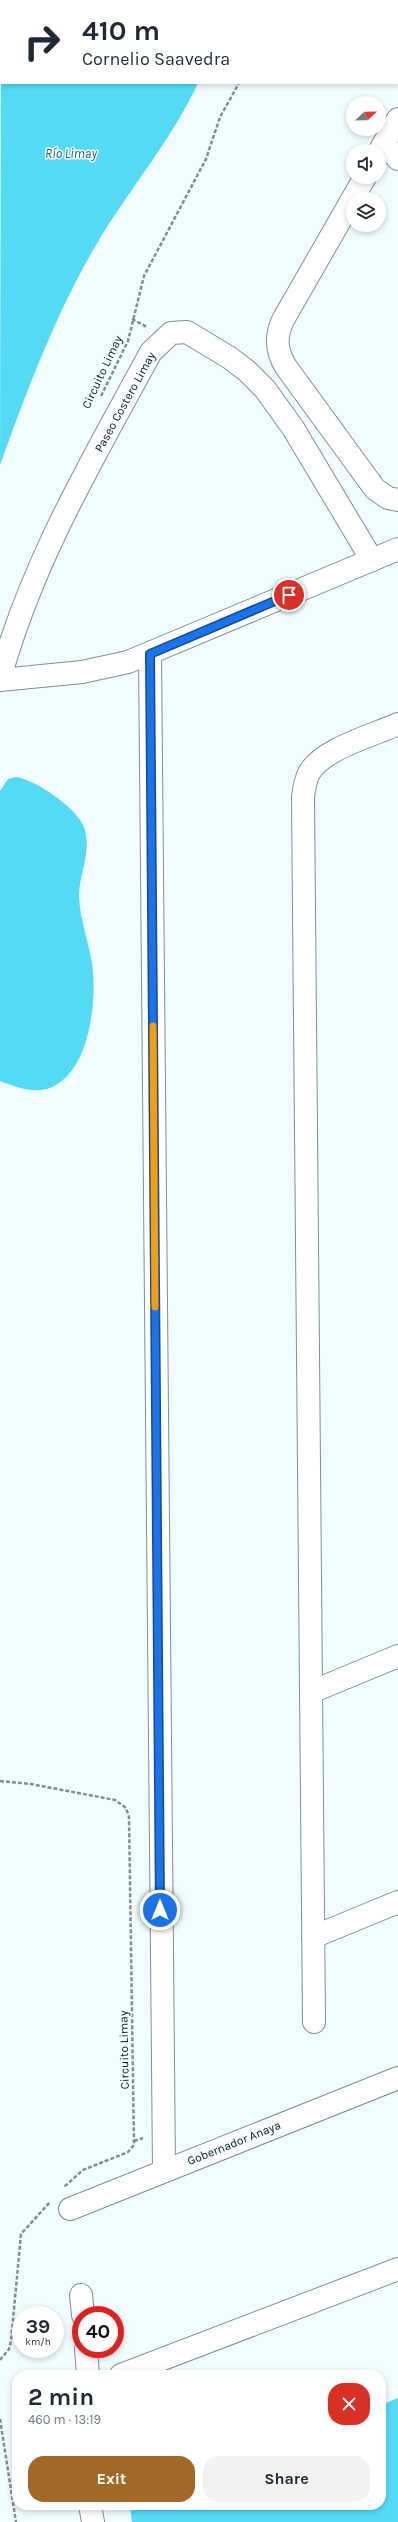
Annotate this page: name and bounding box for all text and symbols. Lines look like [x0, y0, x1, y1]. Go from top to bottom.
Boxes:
text: 410 m [82, 14, 160, 47]
icon: right [16, 16, 68, 68]
text: Cornelio Saavedra [82, 48, 230, 70]
north arrow [346, 96, 386, 136]
map controls [346, 96, 386, 232]
button: sound [346, 144, 386, 184]
water label: Río Limay [45, 146, 97, 161]
button: layers [346, 192, 386, 232]
street label: Circuito Limay [79, 333, 125, 411]
street label: Paseo Costero Limay [92, 349, 159, 455]
pin [272, 578, 306, 612]
icon: arrive [278, 584, 300, 606]
position arrow [139, 1889, 181, 1931]
street label: Circuito Limay [116, 2010, 132, 2090]
street label: Gobernador Anaya [185, 2118, 283, 2168]
speed limit sign: 40 [72, 2306, 124, 2358]
text: 39 [26, 2315, 50, 2338]
text: km/h [25, 2336, 51, 2348]
text: 2 min [28, 2383, 94, 2411]
button: close [328, 2383, 370, 2425]
text: 460 m · 13:19 [28, 2412, 101, 2427]
button: Exit [28, 2456, 195, 2502]
button: Share [203, 2456, 370, 2502]

